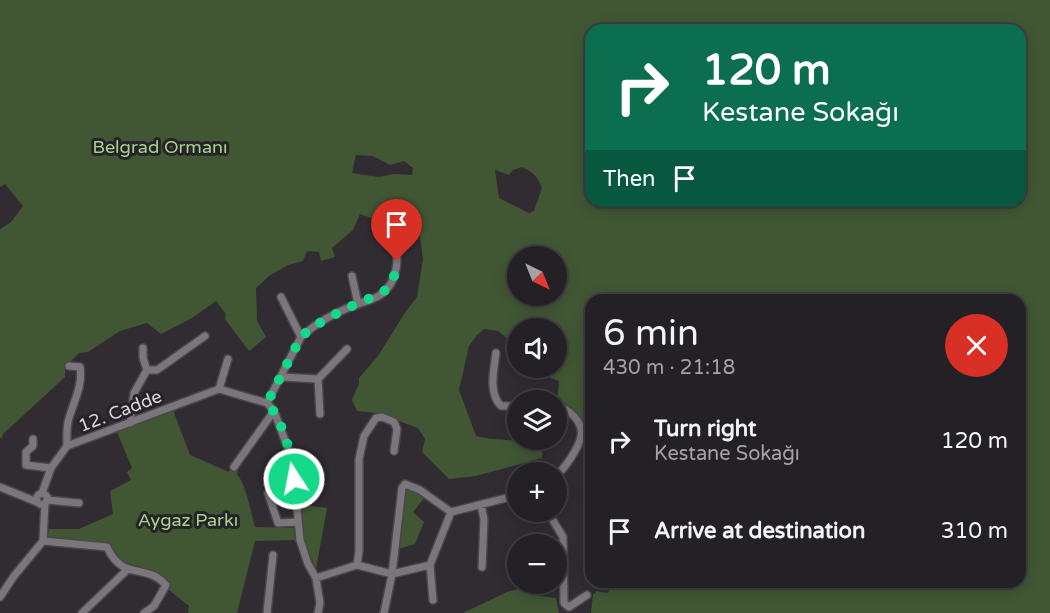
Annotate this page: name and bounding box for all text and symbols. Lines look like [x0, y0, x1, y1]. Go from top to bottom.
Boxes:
text: 120 m [702, 45, 831, 96]
icon: right [603, 48, 681, 126]
text: Kestane Sokağı [702, 96, 899, 129]
park label: Belgrad Ormanı [93, 136, 227, 158]
icon: arrive [668, 162, 701, 195]
text: Then [603, 166, 656, 192]
pin [371, 199, 422, 261]
icon: arrive [380, 208, 413, 241]
north arrow [507, 246, 567, 306]
map controls [507, 246, 567, 594]
text: 6 min [603, 312, 699, 355]
button: close [945, 314, 1008, 377]
button: sound [507, 318, 567, 378]
text: 430 m · 21:18 [603, 356, 735, 380]
street label: 12. Cadde [75, 385, 165, 437]
button: layers [507, 390, 567, 450]
text: Turn right [654, 416, 756, 442]
icon: right [603, 425, 636, 458]
text: 120 m [941, 428, 1008, 454]
text: Kestane Sokağı [654, 442, 800, 466]
position arrow [262, 447, 326, 511]
button: + [507, 462, 567, 522]
park label: Aygaz Parkı [138, 509, 238, 531]
icon: arrive [603, 515, 636, 548]
text: Arrive at destination [654, 518, 865, 544]
text: 310 m [941, 518, 1008, 544]
button: − [507, 534, 567, 594]

